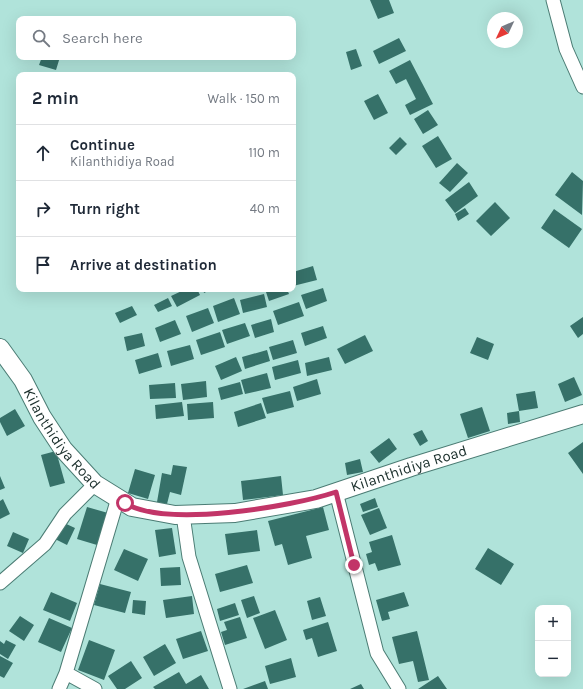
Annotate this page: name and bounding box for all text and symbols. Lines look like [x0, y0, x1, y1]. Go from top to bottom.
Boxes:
north arrow [487, 12, 523, 48]
search box [16, 16, 296, 60]
icon: search [30, 27, 52, 49]
text: Search here [62, 29, 143, 47]
text: 2 min [32, 88, 79, 108]
text: Walk · 150 m [208, 91, 280, 106]
text: Continue [70, 136, 135, 154]
icon: ahead [32, 142, 54, 164]
text: 110 m [248, 145, 280, 160]
text: Kilanthidiya Road [70, 154, 175, 169]
icon: right [32, 198, 54, 220]
text: Turn right [70, 200, 140, 218]
text: 40 m [250, 201, 280, 216]
icon: arrive [32, 254, 54, 276]
text: Arrive at destination [70, 256, 217, 274]
street label: Kilanthidiya Road [20, 385, 104, 493]
street label: Kilanthidiya Road [348, 441, 469, 496]
route start [116, 494, 134, 512]
route end [345, 556, 363, 574]
map controls [535, 605, 571, 677]
button: + [535, 605, 571, 641]
button: − [535, 641, 571, 677]

